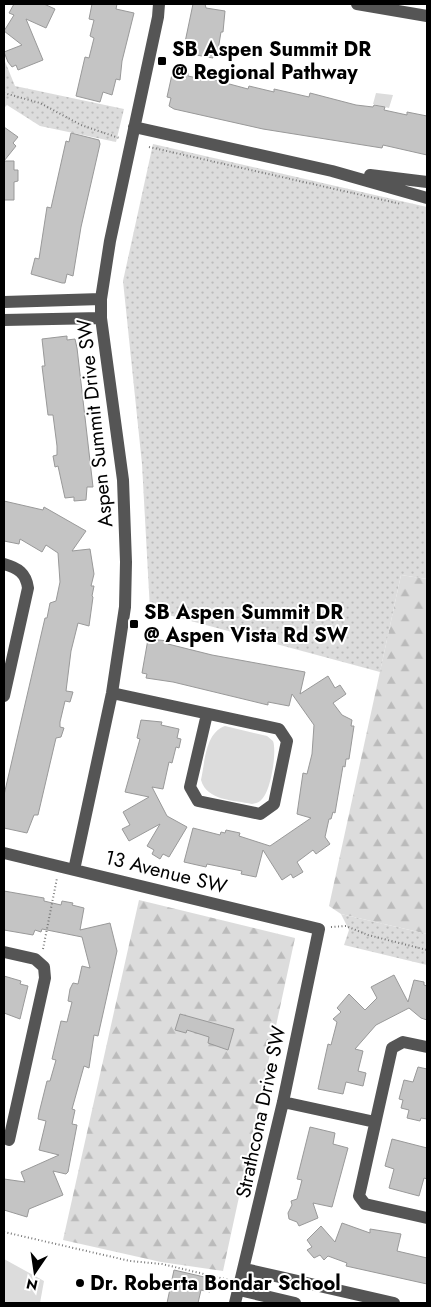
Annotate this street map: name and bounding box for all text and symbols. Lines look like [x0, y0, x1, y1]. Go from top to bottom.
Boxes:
place label: SB Aspen Summit DR @ Regional Pathway [172, 35, 371, 87]
marker: SB Aspen Summit DR @ Regional Pathway [156, 55, 168, 67]
street label: Aspen Summit Drive SW [70, 317, 120, 529]
place label: SB Aspen Summit DR @ Aspen Vista Rd SW [144, 598, 349, 650]
marker: SB Aspen Summit DR @ Aspen Vista Rd SW [128, 618, 140, 630]
street label: 13 Avenue SW [102, 843, 230, 901]
street label: Strathcona Drive SW [229, 1023, 293, 1201]
north arrow [10, 1247, 60, 1297]
place label: Dr. Roberta Bondar School [90, 1269, 341, 1298]
text: N [24, 1274, 40, 1296]
marker: Dr. Roberta Bondar School [74, 1277, 86, 1289]

